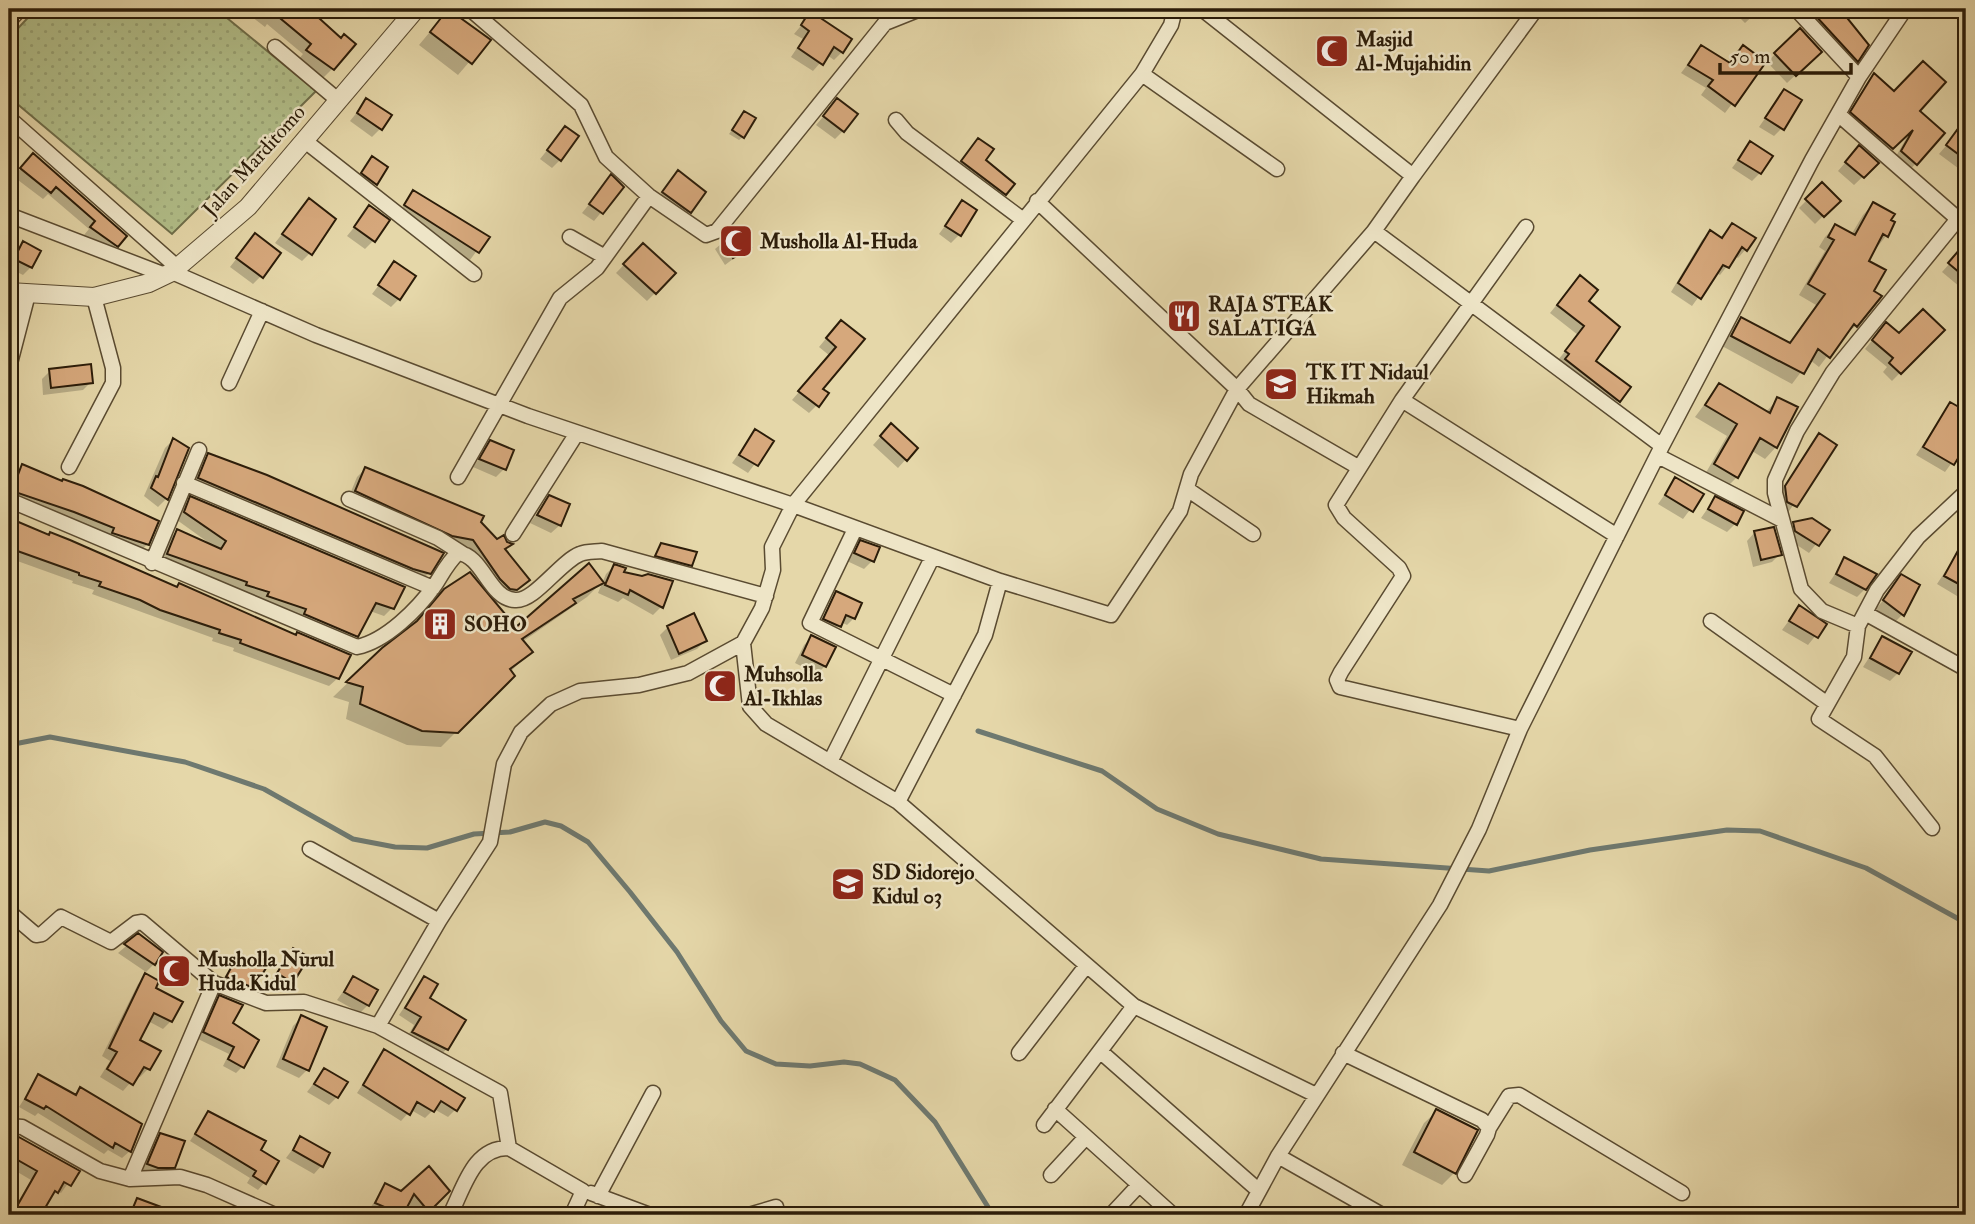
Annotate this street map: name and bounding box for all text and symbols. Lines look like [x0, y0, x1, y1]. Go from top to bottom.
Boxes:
place label: Masjid Al-Mujahidin [1355, 26, 1471, 77]
mosque icon: Masjid Al-Mujahidin [1313, 32, 1351, 70]
scale bar [1720, 32, 1851, 76]
text: 50 m [1730, 43, 1771, 70]
street label: Jalan Marditomo [196, 99, 311, 223]
mosque icon: Musholla Al-Huda [717, 222, 755, 260]
place label: Musholla Al-Huda [759, 228, 919, 255]
place label: RAJA STEAK SALATIGA [1208, 291, 1334, 342]
restaurant icon: RAJA STEAK SALATIGA [1165, 297, 1203, 335]
place label: TK IT Nidaul Hikmah [1305, 359, 1429, 410]
school or university icon: TK IT Nidaul Hikmah [1262, 365, 1300, 403]
building icon: SOHO [421, 605, 459, 643]
place label: SOHO [464, 611, 527, 638]
place label: Muhsolla Al-Ikhlas [743, 661, 824, 712]
mosque icon: Muhsolla Al-Ikhlas [701, 667, 739, 705]
place label: SD Sidorejo Kidul 03 [872, 859, 974, 910]
school or university icon: SD Sidorejo Kidul 03 [829, 865, 867, 903]
place label: Musholla Nurul Huda Kidul [197, 946, 335, 997]
mosque icon: Musholla Nurul Huda Kidul [155, 952, 193, 990]

